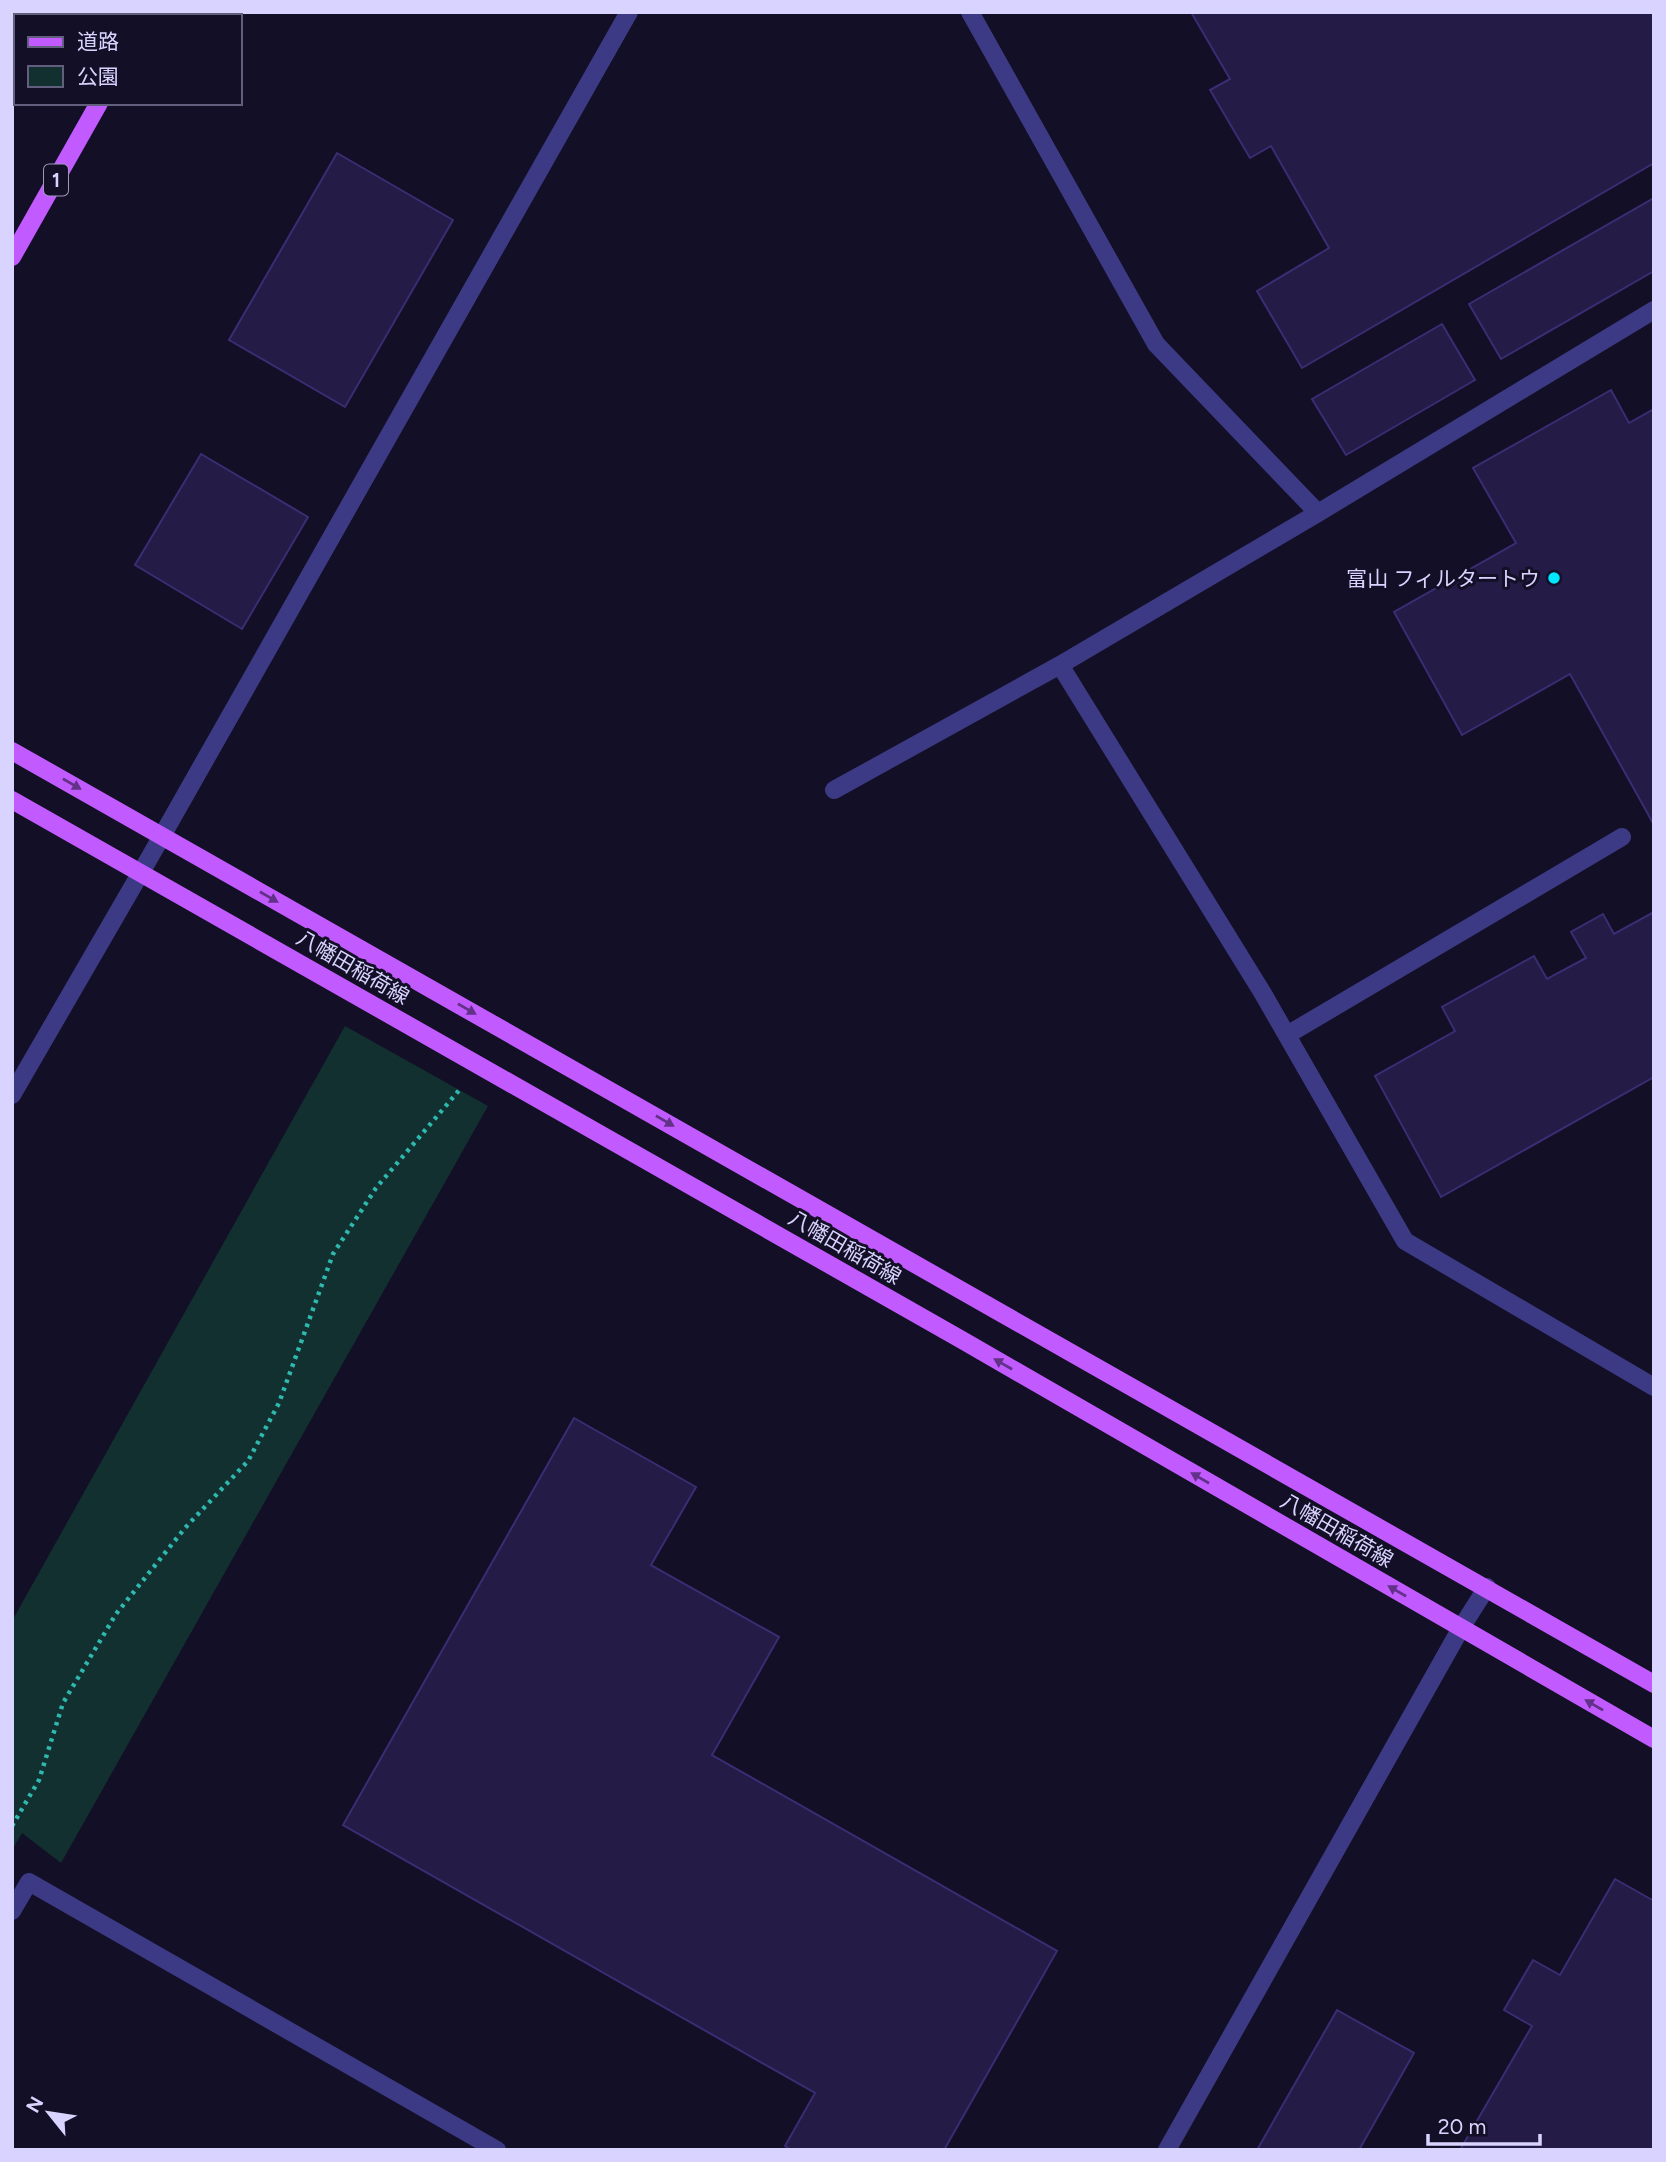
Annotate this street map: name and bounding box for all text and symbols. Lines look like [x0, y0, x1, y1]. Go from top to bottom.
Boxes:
legend [14, 14, 242, 105]
text: 道路 [77, 29, 119, 54]
text: 公園 [77, 64, 119, 89]
road number: 1 [44, 164, 68, 196]
place label: 富山 フィルタートウ [1346, 566, 1540, 591]
marker: 富山 フィルタートウ [1546, 570, 1562, 586]
one-way arrow [62, 778, 81, 790]
one-way arrow [260, 891, 279, 903]
street label: 八幡田稲荷線 [292, 925, 414, 1009]
one-way arrow [458, 1003, 477, 1015]
one-way arrow [655, 1115, 675, 1127]
street label: 八幡田稲荷線 [784, 1205, 906, 1289]
one-way arrow [994, 1358, 1013, 1370]
one-way arrow [1191, 1471, 1210, 1484]
street label: 八幡田稲荷線 [1276, 1488, 1398, 1572]
one-way arrow [1388, 1585, 1407, 1597]
one-way arrow [1585, 1699, 1604, 1711]
north arrow [14, 2078, 84, 2148]
text: N [21, 2093, 48, 2117]
scale bar [1428, 2102, 1540, 2146]
text: 20 m [1438, 2114, 1486, 2139]

